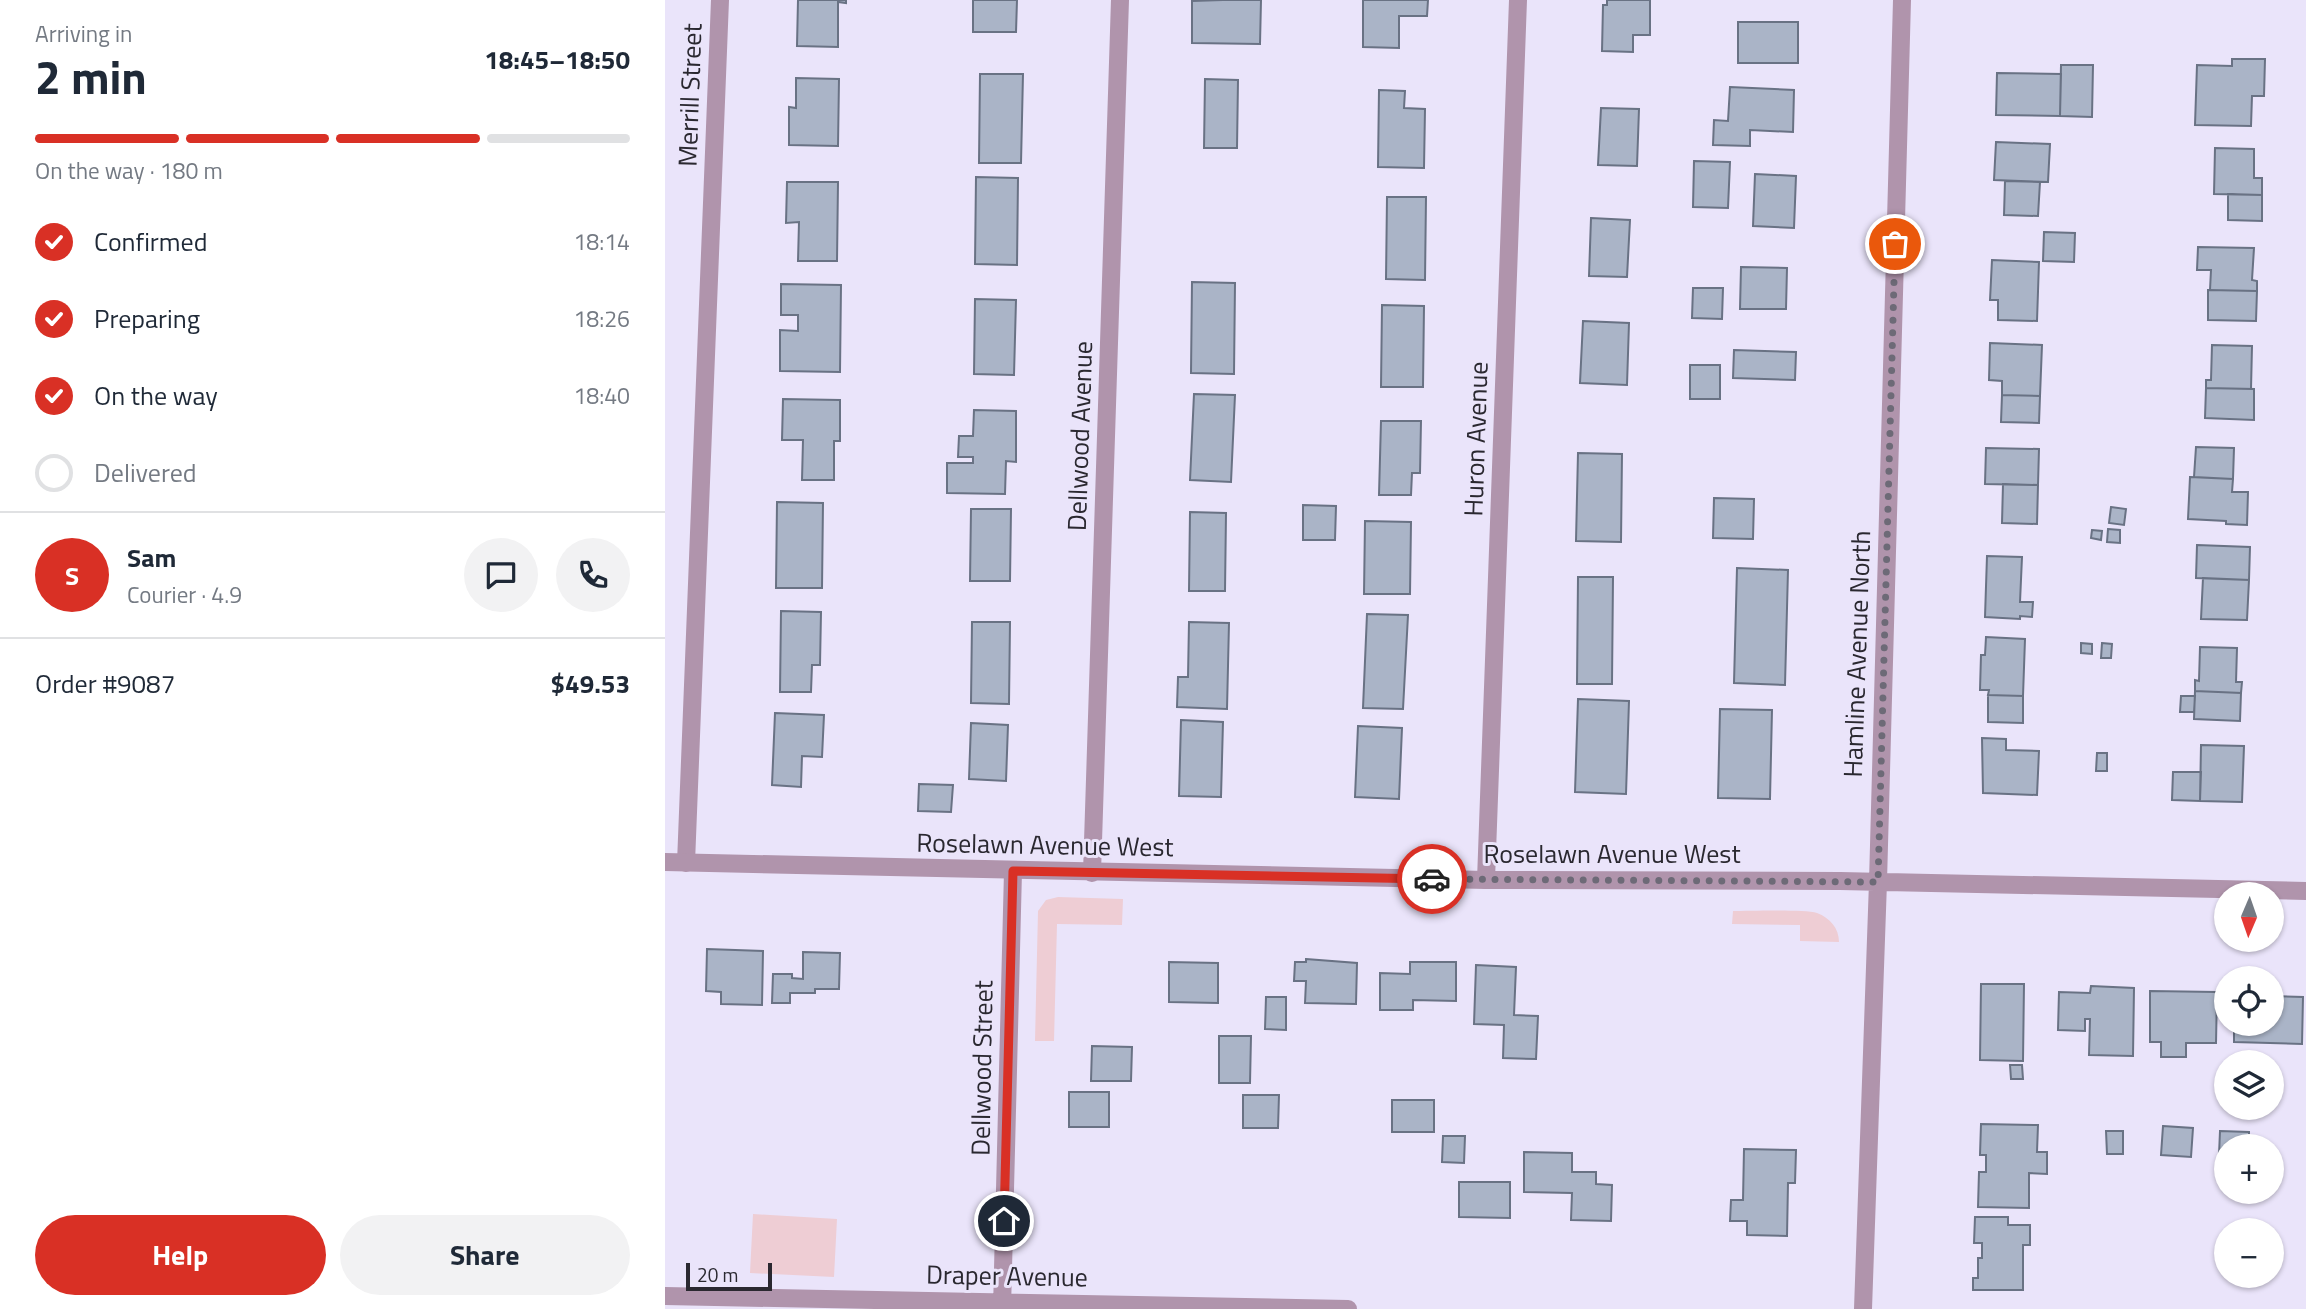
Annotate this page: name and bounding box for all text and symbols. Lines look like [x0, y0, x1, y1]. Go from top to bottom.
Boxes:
text: Arriving in [35, 16, 132, 51]
street label: Merrill Street [668, 23, 711, 167]
text: 18:45–18:50 [484, 40, 630, 79]
text: 2 min [35, 42, 147, 112]
text: On the way · 180 m [35, 153, 223, 188]
pin [1865, 214, 1925, 274]
text: Confirmed [94, 222, 208, 261]
icon: check [35, 223, 73, 261]
text: 18:14 [573, 224, 630, 259]
icon: bag [1876, 225, 1914, 263]
text: Preparing [94, 299, 200, 338]
icon: check [35, 300, 73, 338]
text: 18:26 [573, 301, 630, 336]
street label: Dellwood Avenue [1057, 340, 1102, 532]
street label: Huron Avenue [1453, 361, 1498, 517]
text: On the way [94, 376, 218, 415]
icon: check [35, 377, 73, 415]
text: 18:40 [573, 378, 630, 413]
text: Delivered [94, 453, 197, 492]
street label: Hamline Avenue North [1833, 530, 1880, 778]
text: Sam [127, 538, 176, 577]
button: chat [464, 538, 538, 612]
button: phone [556, 538, 630, 612]
text: S [65, 556, 79, 595]
text: Courier · 4.9 [127, 577, 242, 612]
text: Order #9087 [35, 664, 175, 703]
text: $49.53 [551, 664, 630, 703]
street label: Roselawn Avenue West [916, 823, 1174, 866]
street label: Roselawn Avenue West [1483, 834, 1741, 873]
courier [1397, 844, 1467, 914]
icon: car [1413, 860, 1451, 898]
north arrow [2214, 882, 2284, 952]
map controls [2214, 882, 2284, 1288]
button: locate [2214, 966, 2284, 1036]
street label: Dellwood Street [960, 980, 1003, 1156]
button: layers [2214, 1050, 2284, 1120]
button: + [2214, 1134, 2284, 1204]
pin [974, 1191, 1034, 1251]
icon: home [985, 1202, 1023, 1240]
button: Help [35, 1215, 326, 1295]
button: Share [340, 1215, 630, 1295]
button: − [2214, 1218, 2284, 1288]
street label: Draper Avenue [926, 1255, 1088, 1296]
scale bar [686, 1260, 772, 1292]
text: 20 m [697, 1260, 738, 1289]

